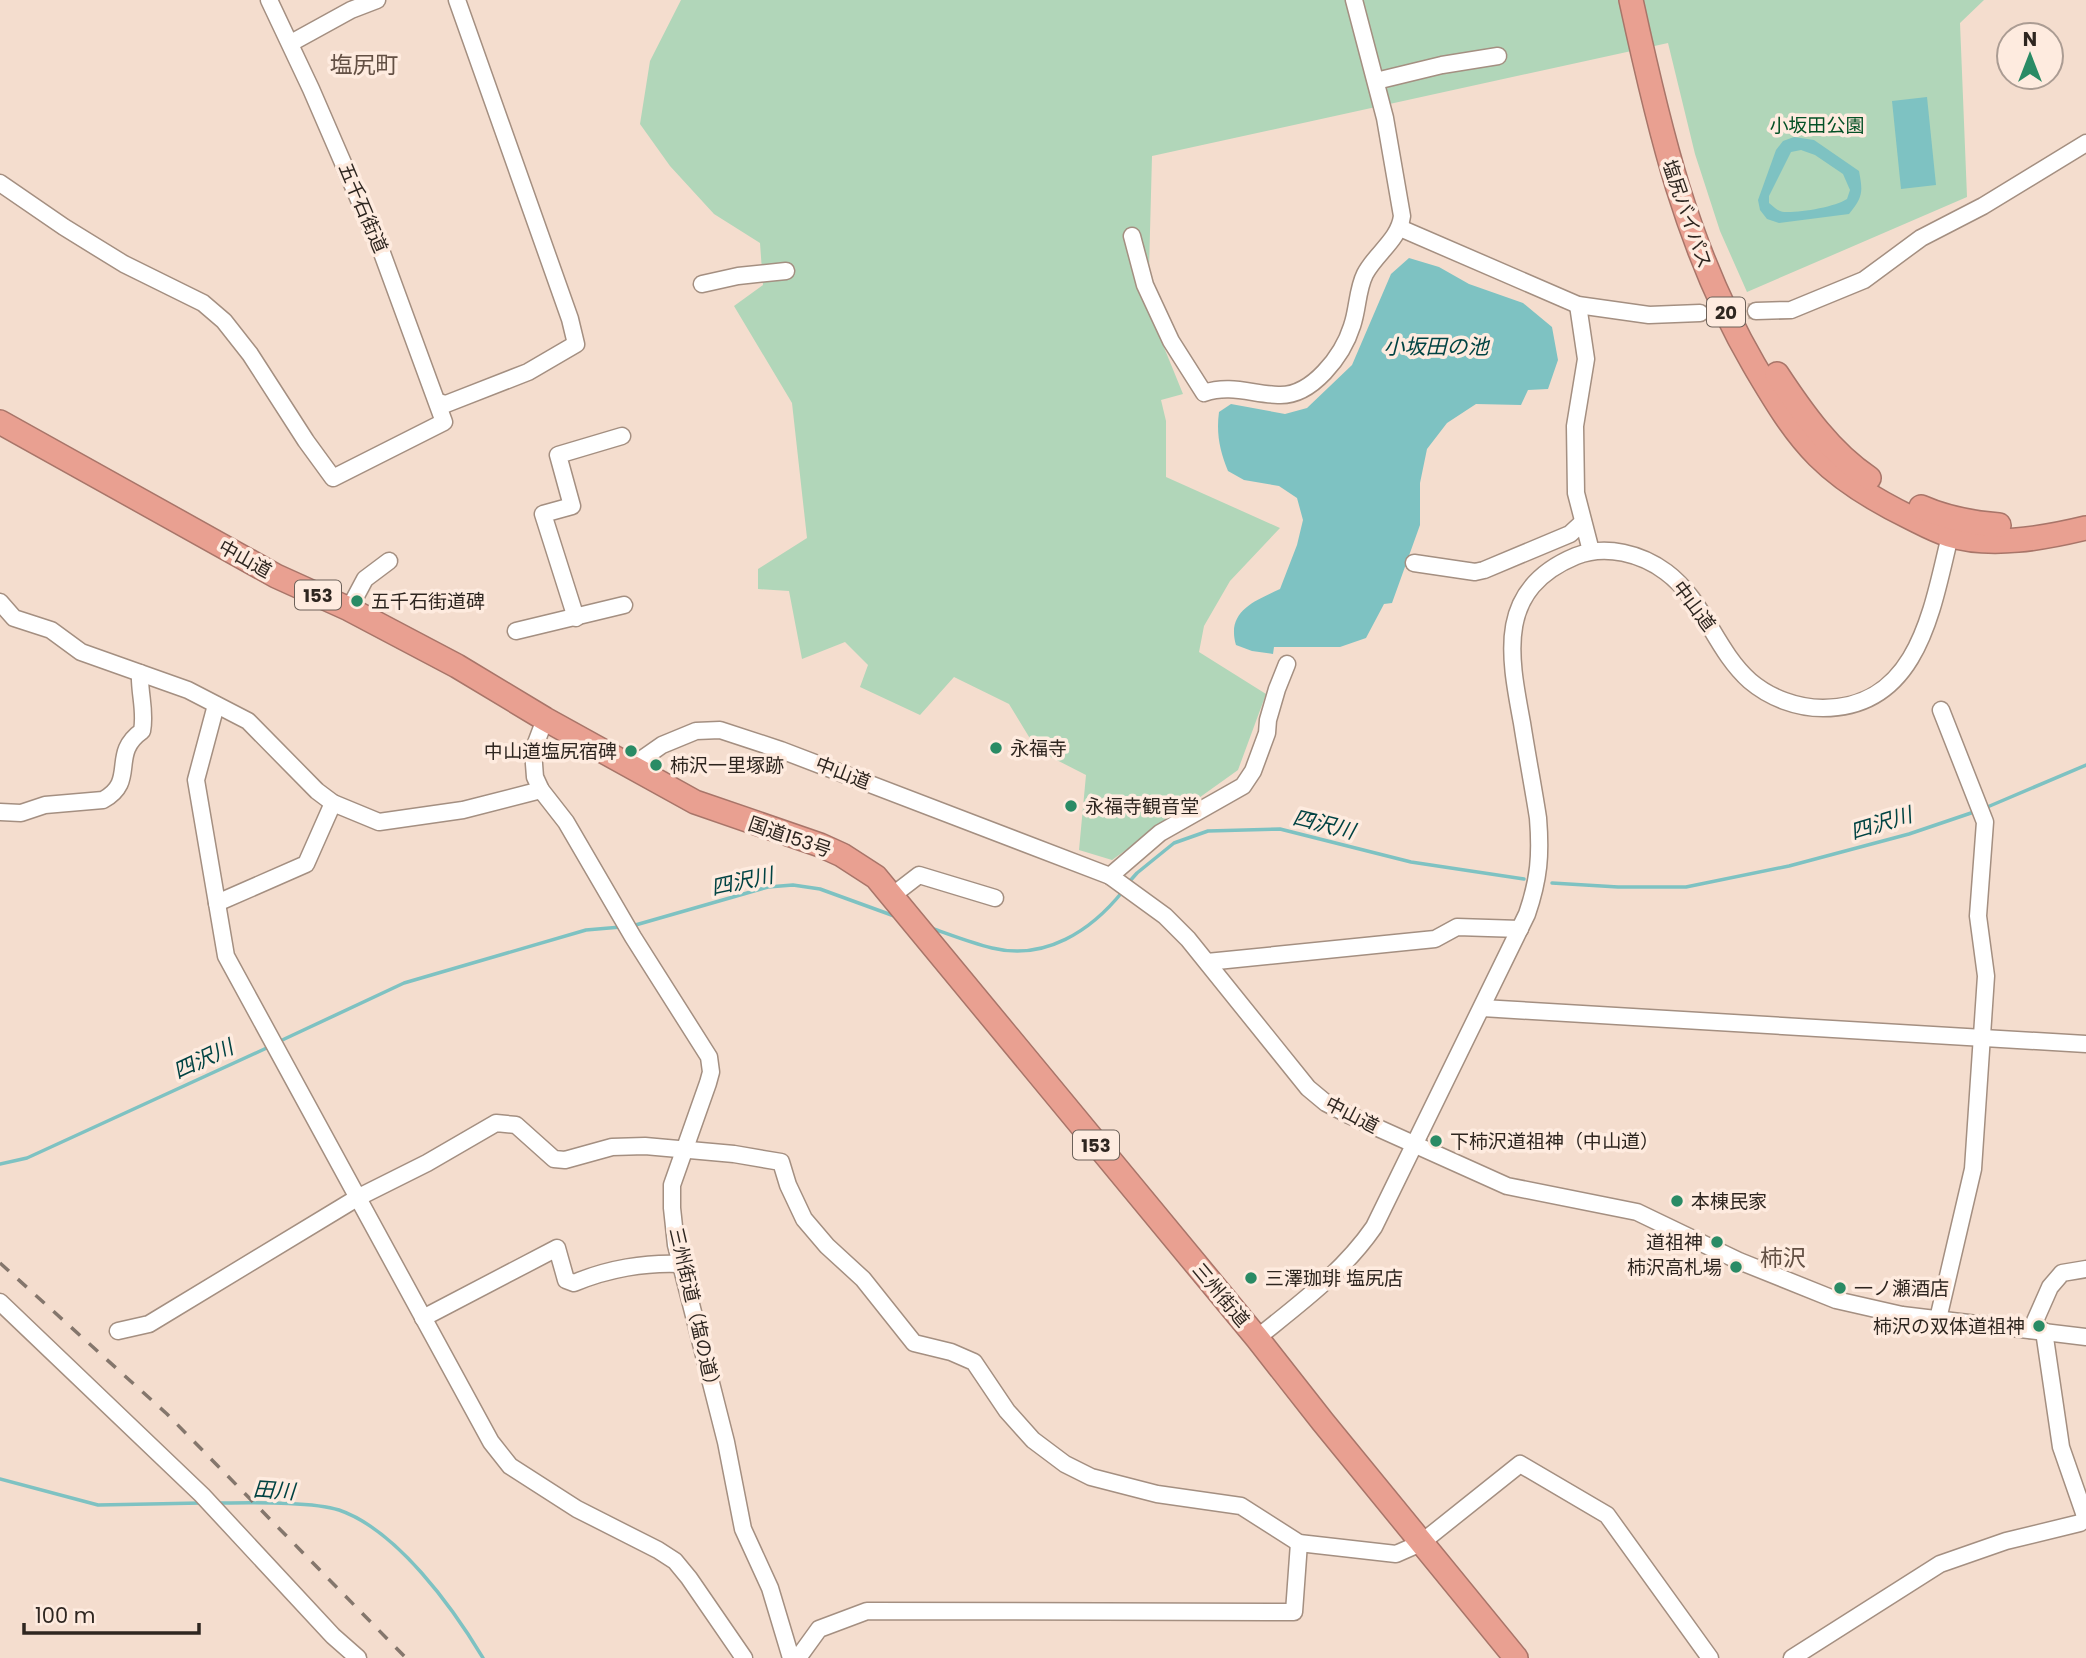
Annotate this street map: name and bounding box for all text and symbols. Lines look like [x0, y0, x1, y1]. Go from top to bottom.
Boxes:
north arrow [1995, 21, 2065, 91]
text: N [2023, 26, 2037, 53]
district label: 塩尻町 [330, 49, 399, 81]
park label: 小坂田公園 [1769, 112, 1865, 139]
street label: 塩尻バイパス [1656, 156, 1718, 272]
street label: 五千石街道 [332, 159, 394, 257]
road number: 20 [1707, 298, 1745, 326]
water label: 小坂田の池 [1384, 332, 1490, 361]
street label: 中山道 [214, 533, 276, 585]
street label: 中山道 [1666, 575, 1722, 637]
road number: 153 [295, 580, 341, 610]
place label: 五千石街道碑 [371, 588, 485, 615]
marker: 五千石街道碑 [349, 593, 365, 609]
place label: 永福寺 [1010, 735, 1067, 762]
place label: 中山道塩尻宿碑 [484, 738, 617, 765]
marker: 永福寺 [988, 740, 1004, 756]
marker: 中山道塩尻宿碑 [623, 743, 639, 759]
street label: 中山道 [812, 750, 874, 796]
place label: 柿沢一里塚跡 [670, 752, 784, 779]
marker: 柿沢一里塚跡 [648, 757, 664, 773]
place label: 永福寺観音堂 [1085, 793, 1199, 820]
marker: 永福寺観音堂 [1063, 798, 1079, 814]
water label: 四沢川 [1847, 799, 1917, 846]
water label: 四沢川 [1290, 802, 1360, 846]
street label: 国道153号 [745, 810, 835, 864]
water label: 四沢川 [708, 860, 778, 902]
water label: 四沢川 [168, 1032, 239, 1085]
street label: 中山道 [1320, 1090, 1384, 1140]
place label: 下柿沢道祖神（中山道） [1450, 1128, 1659, 1155]
road number: 153 [1073, 1130, 1119, 1160]
marker: 下柿沢道祖神（中山道） [1428, 1133, 1444, 1149]
place label: 本棟民家 [1691, 1188, 1767, 1215]
marker: 本棟民家 [1669, 1193, 1685, 1209]
street label: 三州街道（塩の道） [663, 1225, 727, 1397]
place label: 道祖神 [1646, 1229, 1703, 1256]
marker: 道祖神 [1709, 1234, 1725, 1250]
district label: 柿沢 [1760, 1242, 1806, 1274]
place label: 柿沢高札場 [1627, 1254, 1722, 1281]
street label: 三州街道 [1186, 1257, 1256, 1333]
marker: 柿沢高札場 [1728, 1259, 1744, 1275]
place label: 三澤珈琲 塩尻店 [1265, 1265, 1403, 1292]
marker: 三澤珈琲 塩尻店 [1243, 1270, 1259, 1286]
place label: 一ノ瀬酒店 [1854, 1275, 1949, 1302]
marker: 一ノ瀬酒店 [1832, 1280, 1848, 1296]
place label: 柿沢の双体道祖神 [1873, 1313, 2025, 1340]
marker: 柿沢の双体道祖神 [2031, 1318, 2047, 1334]
water label: 田川 [252, 1474, 298, 1506]
scale bar [24, 1592, 200, 1636]
text: 100 m [35, 1601, 95, 1630]

